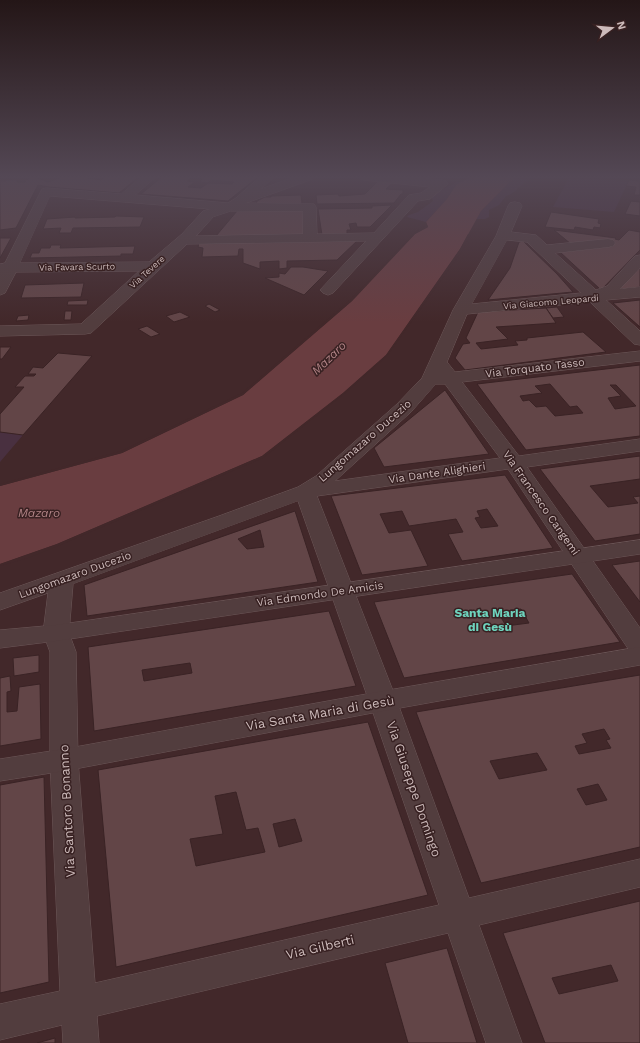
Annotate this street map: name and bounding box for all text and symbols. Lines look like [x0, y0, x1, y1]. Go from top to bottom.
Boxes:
north arrow [592, 8, 632, 48]
text: N [614, 20, 629, 31]
street label: Via Tevere [127, 254, 167, 290]
street label: Via Favara Scurto [39, 261, 115, 273]
street label: Via Giacomo Leopardi [503, 293, 599, 311]
water label: Mazaro [309, 338, 349, 378]
street label: Via Torquato Tasso [485, 355, 585, 381]
street label: Lungomazaro Ducezio [316, 397, 414, 485]
street label: Via Francesco Cangemi [500, 448, 582, 558]
street label: Via Dante Alighieri [388, 460, 486, 486]
water label: Mazaro [18, 506, 60, 520]
street label: Lungomazaro Ducezio [17, 549, 133, 601]
street label: Via Edmondo De Amicis [256, 579, 384, 609]
district label: Santa Maria di Gesù [454, 606, 526, 634]
street label: Via Santa Maria di Gesù [245, 693, 395, 733]
street label: Via Giuseppe Domingo [384, 719, 444, 859]
street label: Via Santoro Bonanno [56, 744, 78, 878]
street label: Via Gilberti [284, 932, 356, 962]

